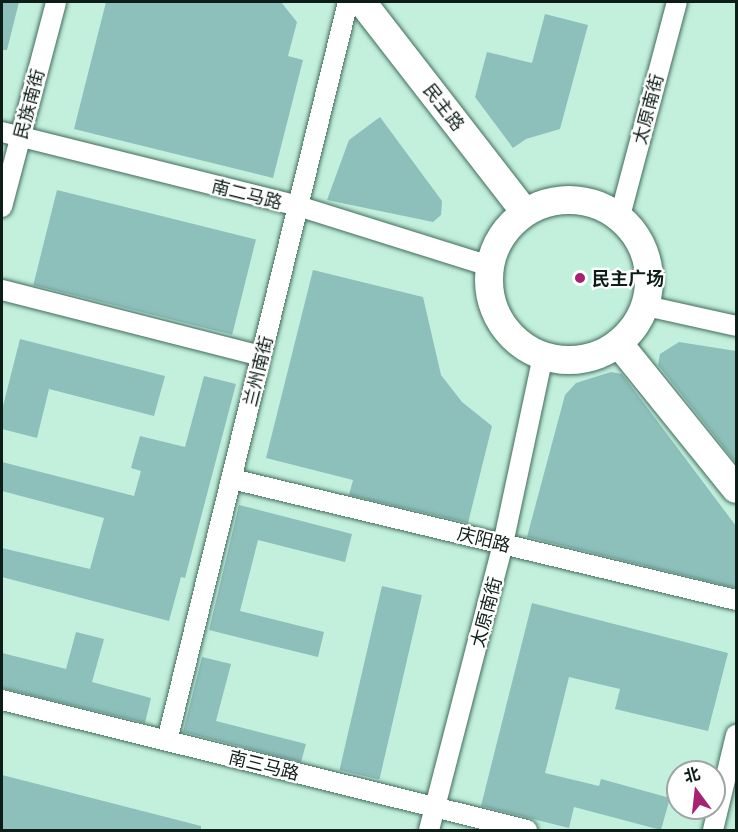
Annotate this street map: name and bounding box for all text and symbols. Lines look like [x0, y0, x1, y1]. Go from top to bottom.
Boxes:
street label: 民族南街 [9, 66, 49, 142]
street label: 太原南街 [628, 71, 668, 147]
street label: 民主路 [419, 79, 469, 135]
street label: 南二马路 [209, 175, 285, 213]
place label: 民主广场 [592, 267, 664, 289]
marker: 民主广场 [573, 271, 587, 285]
street label: 兰州南街 [239, 333, 277, 409]
street label: 庆阳路 [455, 522, 513, 556]
street label: 太原南街 [466, 574, 506, 650]
street label: 南三马路 [226, 746, 302, 784]
north arrow [666, 760, 726, 820]
text: 北 [681, 762, 702, 787]

